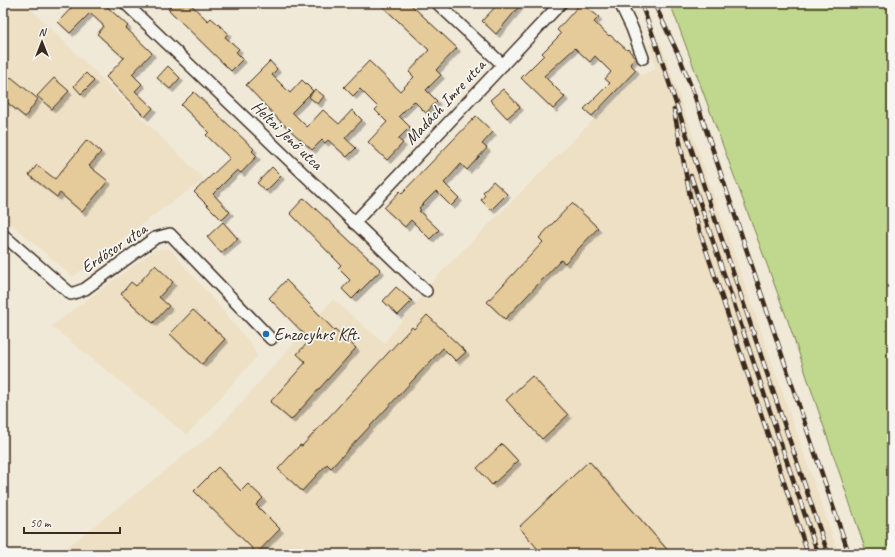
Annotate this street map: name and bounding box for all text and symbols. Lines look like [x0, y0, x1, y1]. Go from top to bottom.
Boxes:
north arrow [22, 22, 62, 62]
text: N [39, 25, 48, 39]
street label: Madách Imre utca [400, 54, 491, 149]
street label: Heltai Jenő utca [247, 96, 328, 175]
street label: Erdősor utca [77, 217, 153, 278]
place label: Enzocyhrs Kft. [274, 324, 360, 345]
marker: Enzocyhrs Kft. [261, 329, 271, 339]
scale bar [24, 509, 120, 535]
text: 50 m [30, 515, 52, 531]

